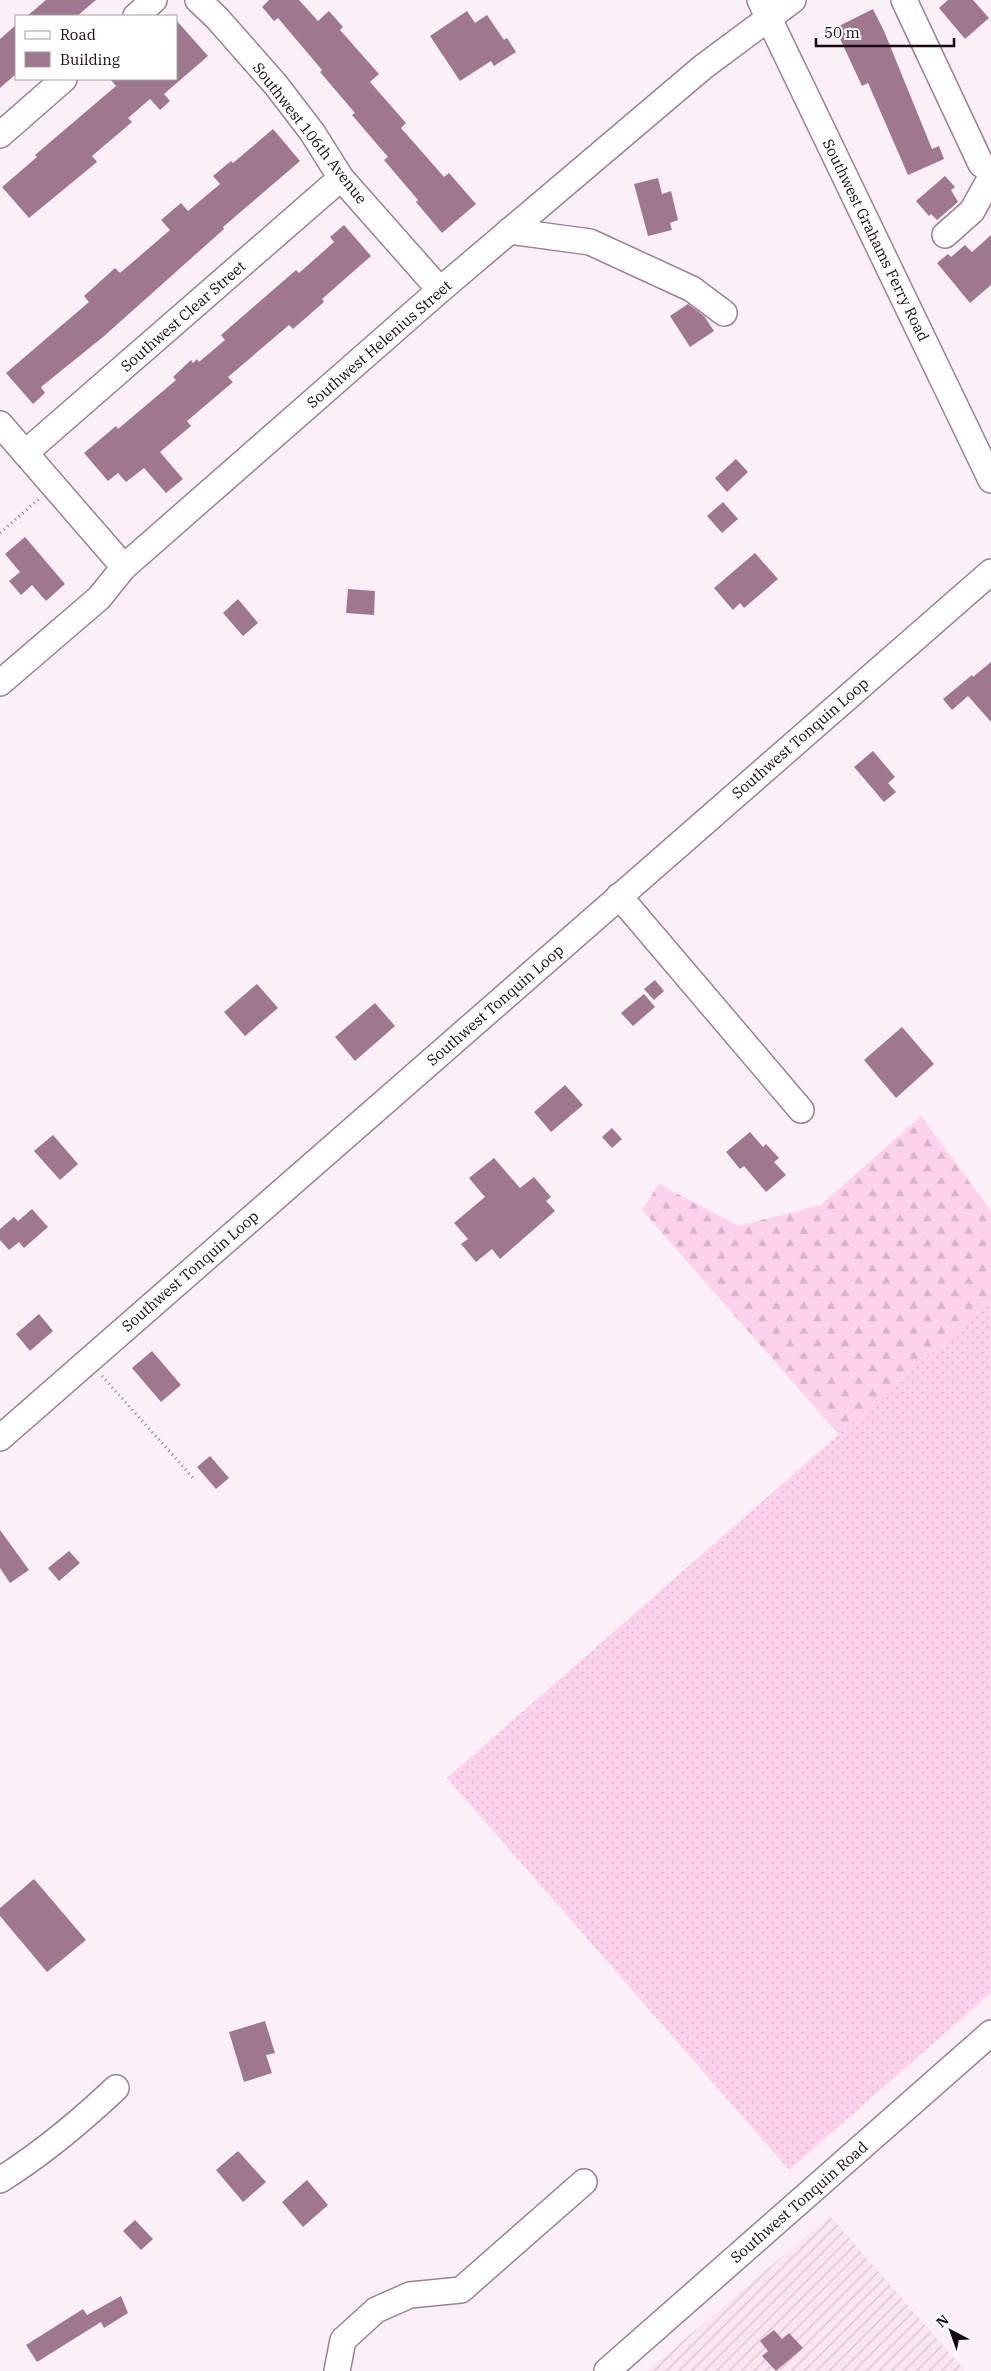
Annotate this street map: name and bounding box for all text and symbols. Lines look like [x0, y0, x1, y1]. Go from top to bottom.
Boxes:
legend [15, 15, 178, 80]
scale bar [816, 15, 954, 47]
text: 50 m [824, 23, 860, 42]
text: Road [60, 25, 96, 44]
text: Building [60, 50, 120, 69]
street label: Southwest 106th Avenue [249, 58, 371, 208]
street label: Southwest Grahams Ferry Road [819, 136, 933, 344]
street label: Southwest Clear Street [117, 256, 249, 376]
street label: Southwest Helenius Street [303, 276, 455, 412]
street label: Southwest Tonquin Loop [728, 673, 872, 803]
street label: Southwest Tonquin Loop [423, 940, 567, 1070]
street label: Southwest Tonquin Loop [118, 1206, 262, 1336]
street label: Southwest Tonquin Road [726, 2137, 872, 2267]
north arrow [926, 2306, 976, 2356]
text: N [932, 2311, 953, 2332]

